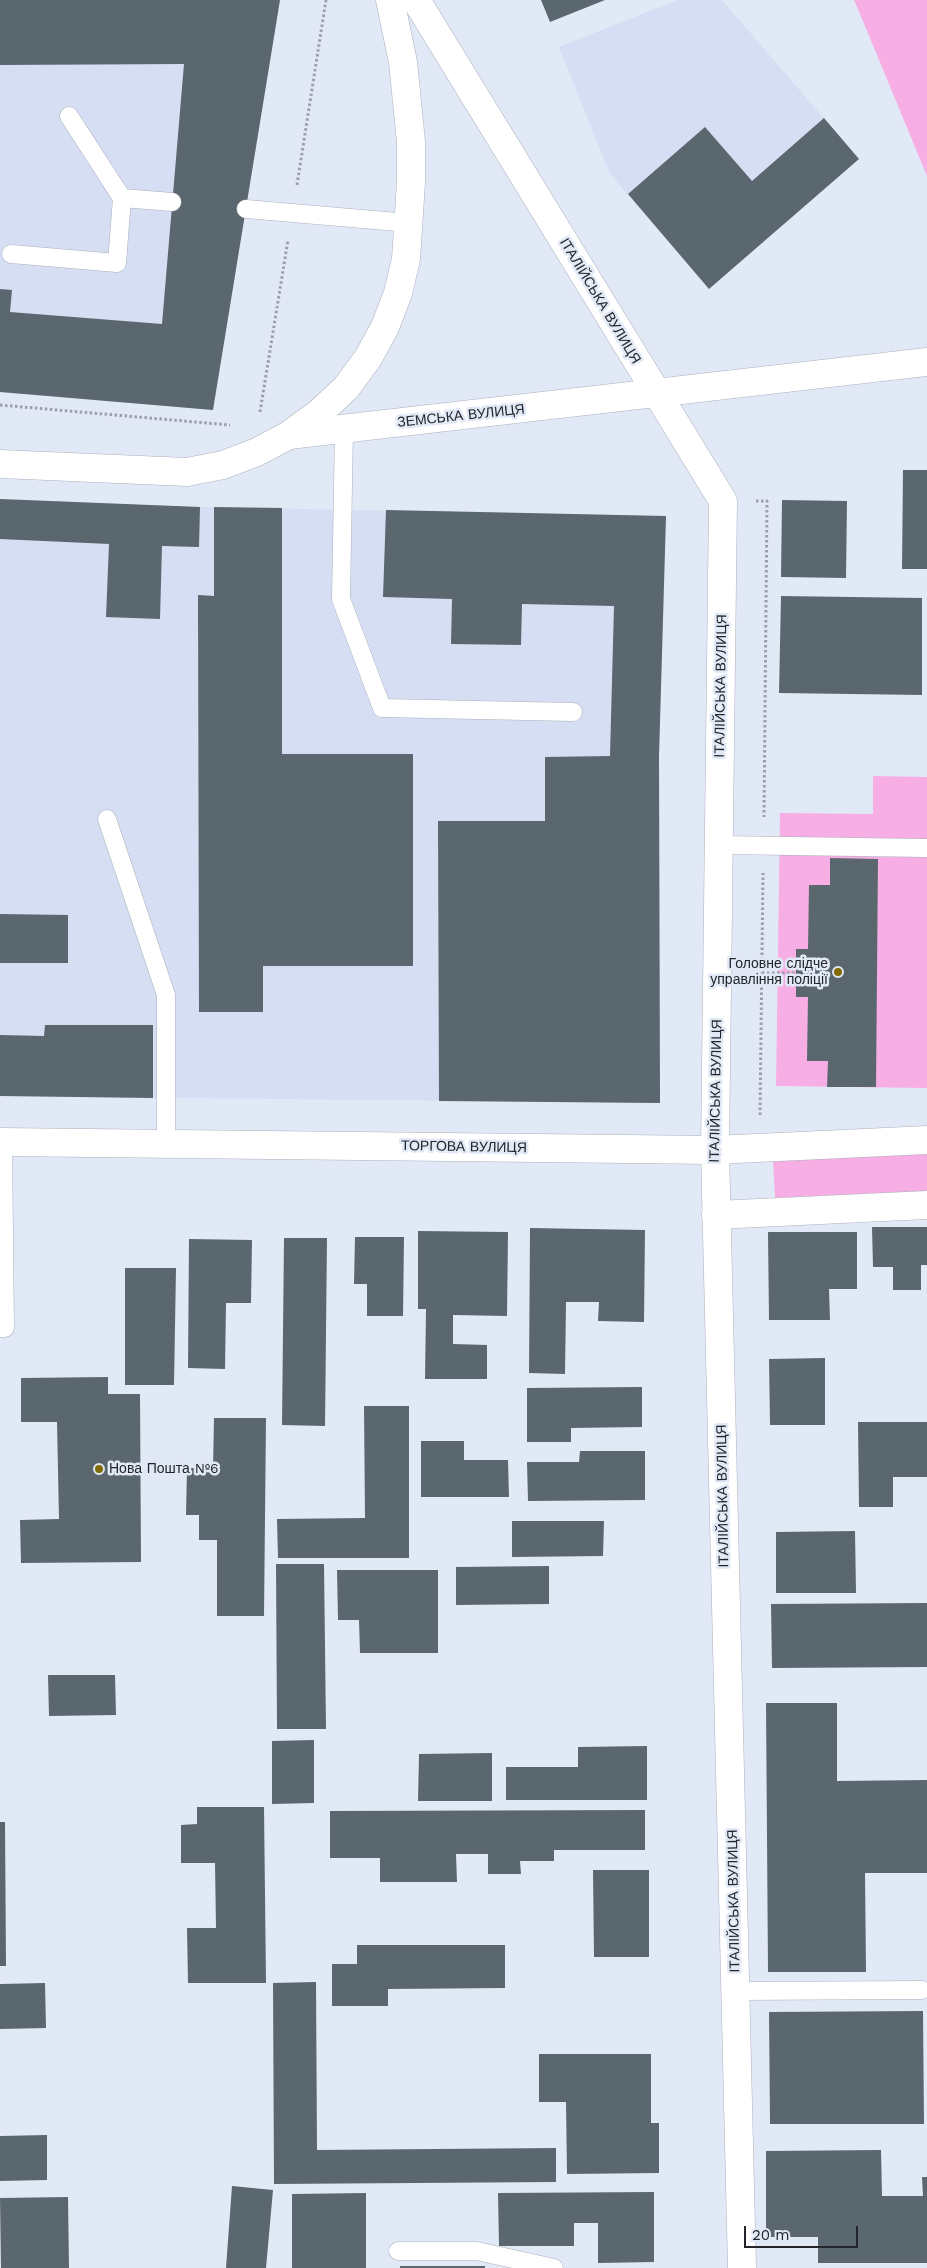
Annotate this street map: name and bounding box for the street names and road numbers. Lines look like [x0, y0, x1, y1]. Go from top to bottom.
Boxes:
street label: ІТАЛІЙСЬКА ВУЛИЦЯ [556, 235, 644, 367]
street label: ЗЕМСЬКА ВУЛИЦЯ [396, 401, 526, 431]
street label: ІТАЛІЙСЬКА ВУЛИЦЯ [711, 614, 731, 758]
street label: ІТАЛІЙСЬКА ВУЛИЦЯ [706, 1019, 726, 1163]
street label: ТОРГОВА ВУЛИЦЯ [401, 1138, 527, 1156]
street label: ІТАЛІЙСЬКА ВУЛИЦЯ [713, 1424, 733, 1568]
street label: ІТАЛІЙСЬКА ВУЛИЦЯ [724, 1829, 744, 1973]

